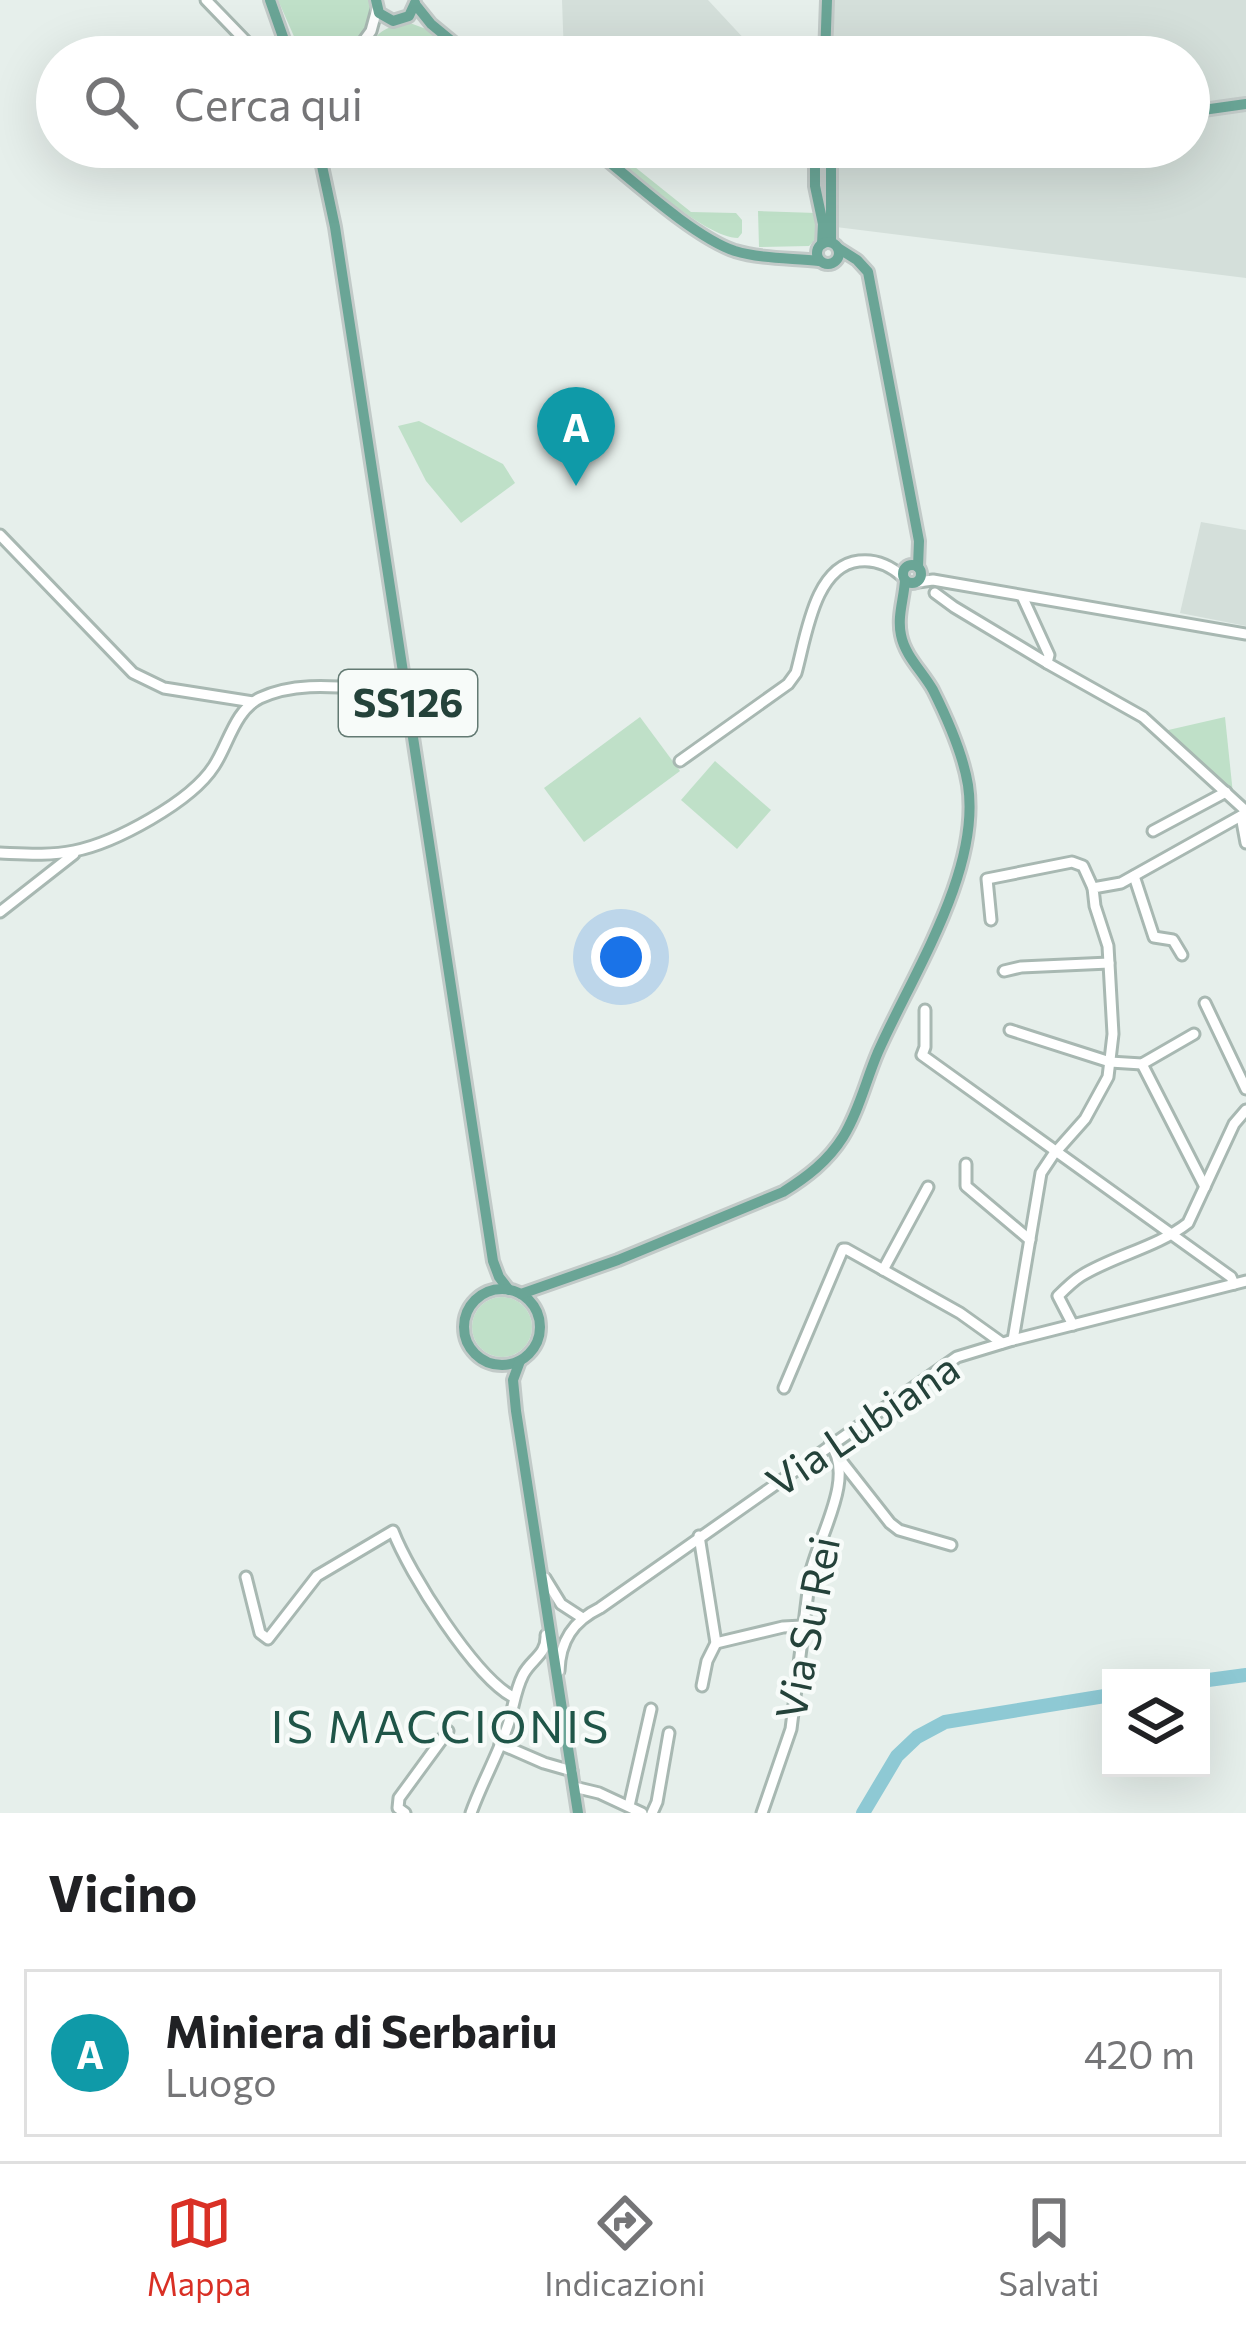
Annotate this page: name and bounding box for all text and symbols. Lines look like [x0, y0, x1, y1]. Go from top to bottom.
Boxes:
search box [36, 36, 1210, 168]
icon: search [78, 69, 144, 135]
text: Cerca qui [174, 75, 363, 130]
pin: A [537, 387, 615, 486]
road number: SS126 [339, 670, 477, 736]
your location [591, 927, 651, 987]
street label: Via Lubiana [756, 1340, 968, 1507]
street label: Via Su Rei [763, 1532, 849, 1724]
map controls [1102, 1669, 1210, 1777]
button: layers [1102, 1669, 1210, 1777]
district label: IS MACCIONIS [271, 1697, 611, 1752]
text: Vicino [48, 1860, 197, 1923]
text: Miniera di Serbariu [165, 2002, 557, 2057]
text: A [76, 2029, 104, 2077]
text: 420 m [1084, 2029, 1195, 2077]
text: Luogo [165, 2057, 276, 2105]
tab: Mappa [147, 2190, 251, 2303]
tab: Indicazioni [544, 2190, 706, 2303]
tab: Salvati [999, 2190, 1099, 2303]

